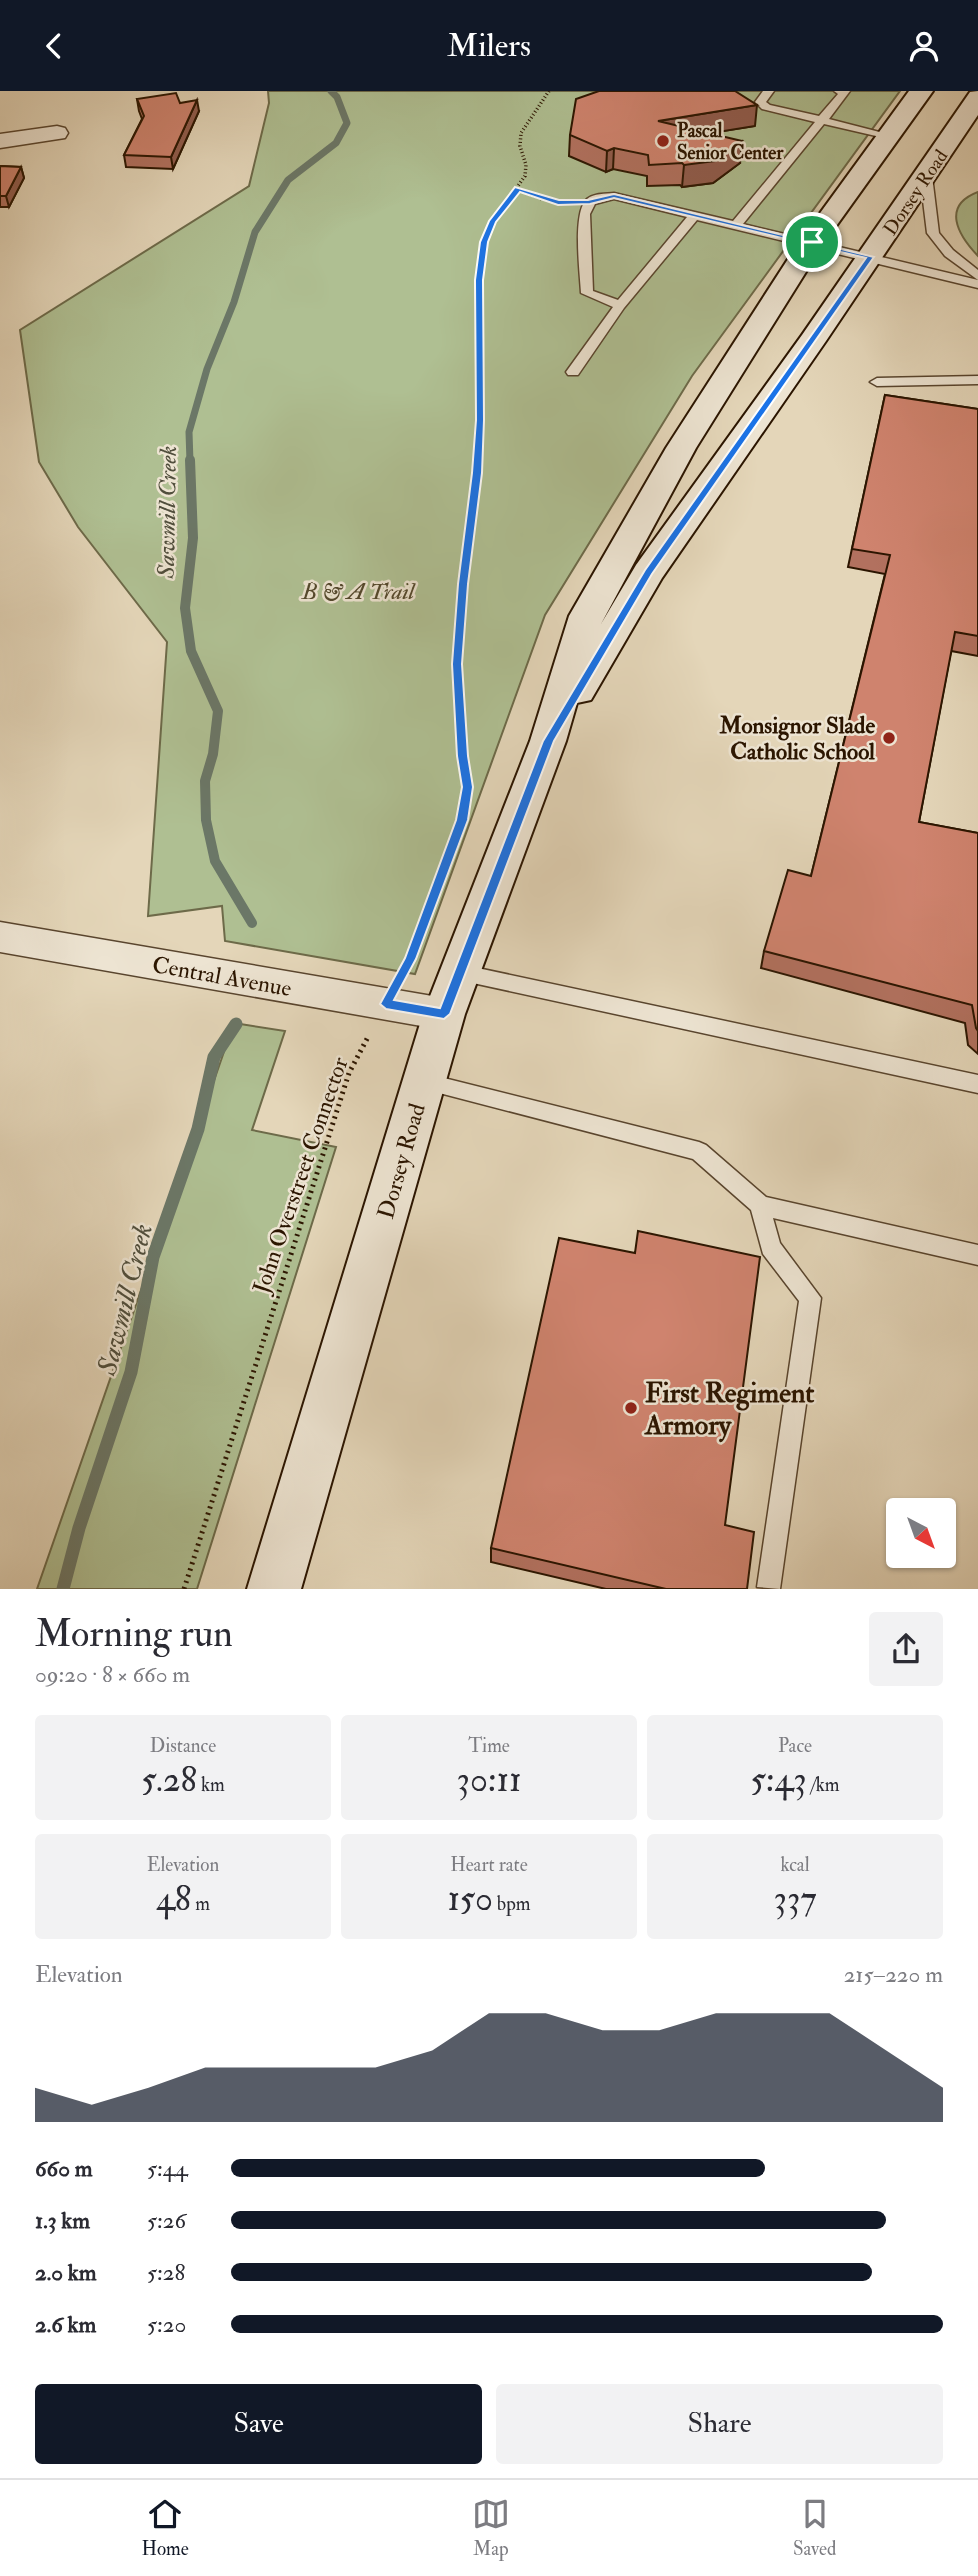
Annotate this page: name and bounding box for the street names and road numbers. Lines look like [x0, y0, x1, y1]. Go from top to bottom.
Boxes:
street label: Dorsey Road [878, 145, 954, 240]
street label: Central Avenue [150, 950, 294, 1003]
street label: John Overstreet Connector [246, 1053, 355, 1298]
street label: Dorsey Road [371, 1100, 432, 1222]

